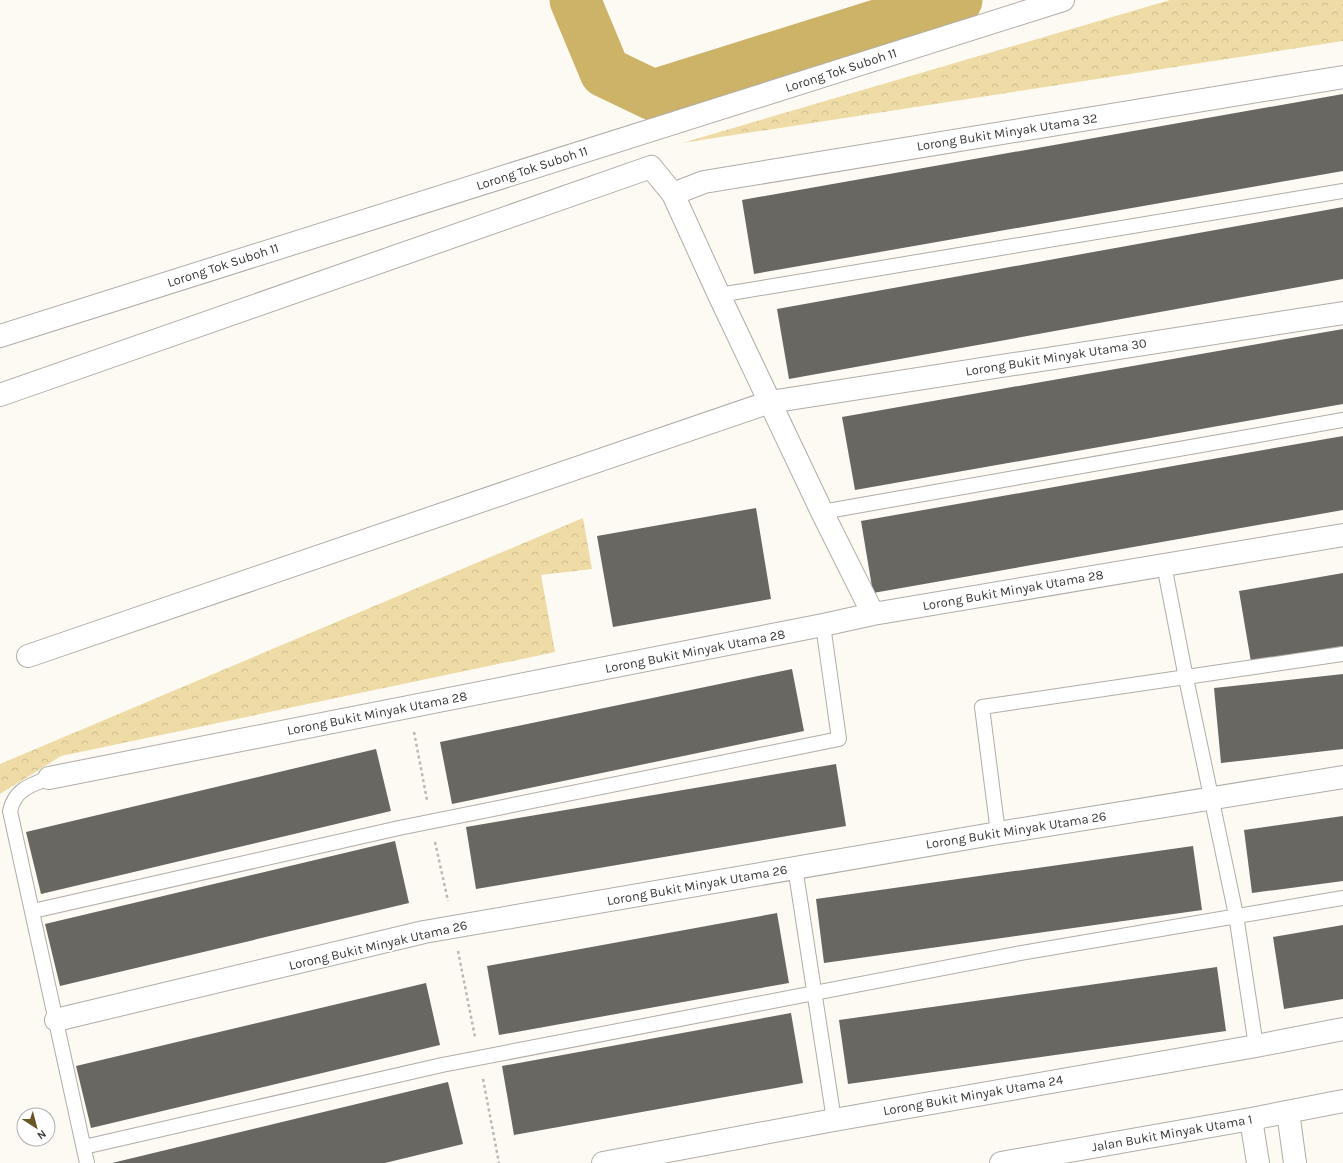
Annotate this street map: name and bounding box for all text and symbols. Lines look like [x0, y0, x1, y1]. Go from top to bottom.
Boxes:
street label: Lorong Tok Suboh 11 [783, 45, 899, 95]
street label: Lorong Bukit Minyak Utama 32 [916, 110, 1098, 154]
street label: Lorong Tok Suboh 11 [474, 143, 590, 193]
street label: Lorong Tok Suboh 11 [165, 240, 281, 290]
street label: Lorong Bukit Minyak Utama 30 [964, 335, 1148, 379]
street label: Lorong Bukit Minyak Utama 28 [921, 567, 1105, 613]
street label: Lorong Bukit Minyak Utama 28 [604, 626, 786, 676]
street label: Lorong Bukit Minyak Utama 28 [286, 688, 468, 738]
street label: Lorong Bukit Minyak Utama 26 [925, 808, 1107, 852]
street label: Lorong Bukit Minyak Utama 26 [606, 862, 788, 908]
street label: Lorong Bukit Minyak Utama 26 [287, 917, 469, 973]
street label: Lorong Bukit Minyak Utama 24 [882, 1072, 1064, 1118]
north arrow [16, 1107, 56, 1147]
street label: Jalan Bukit Minyak Utama 1 [1091, 1111, 1253, 1155]
text: N [35, 1127, 49, 1142]

